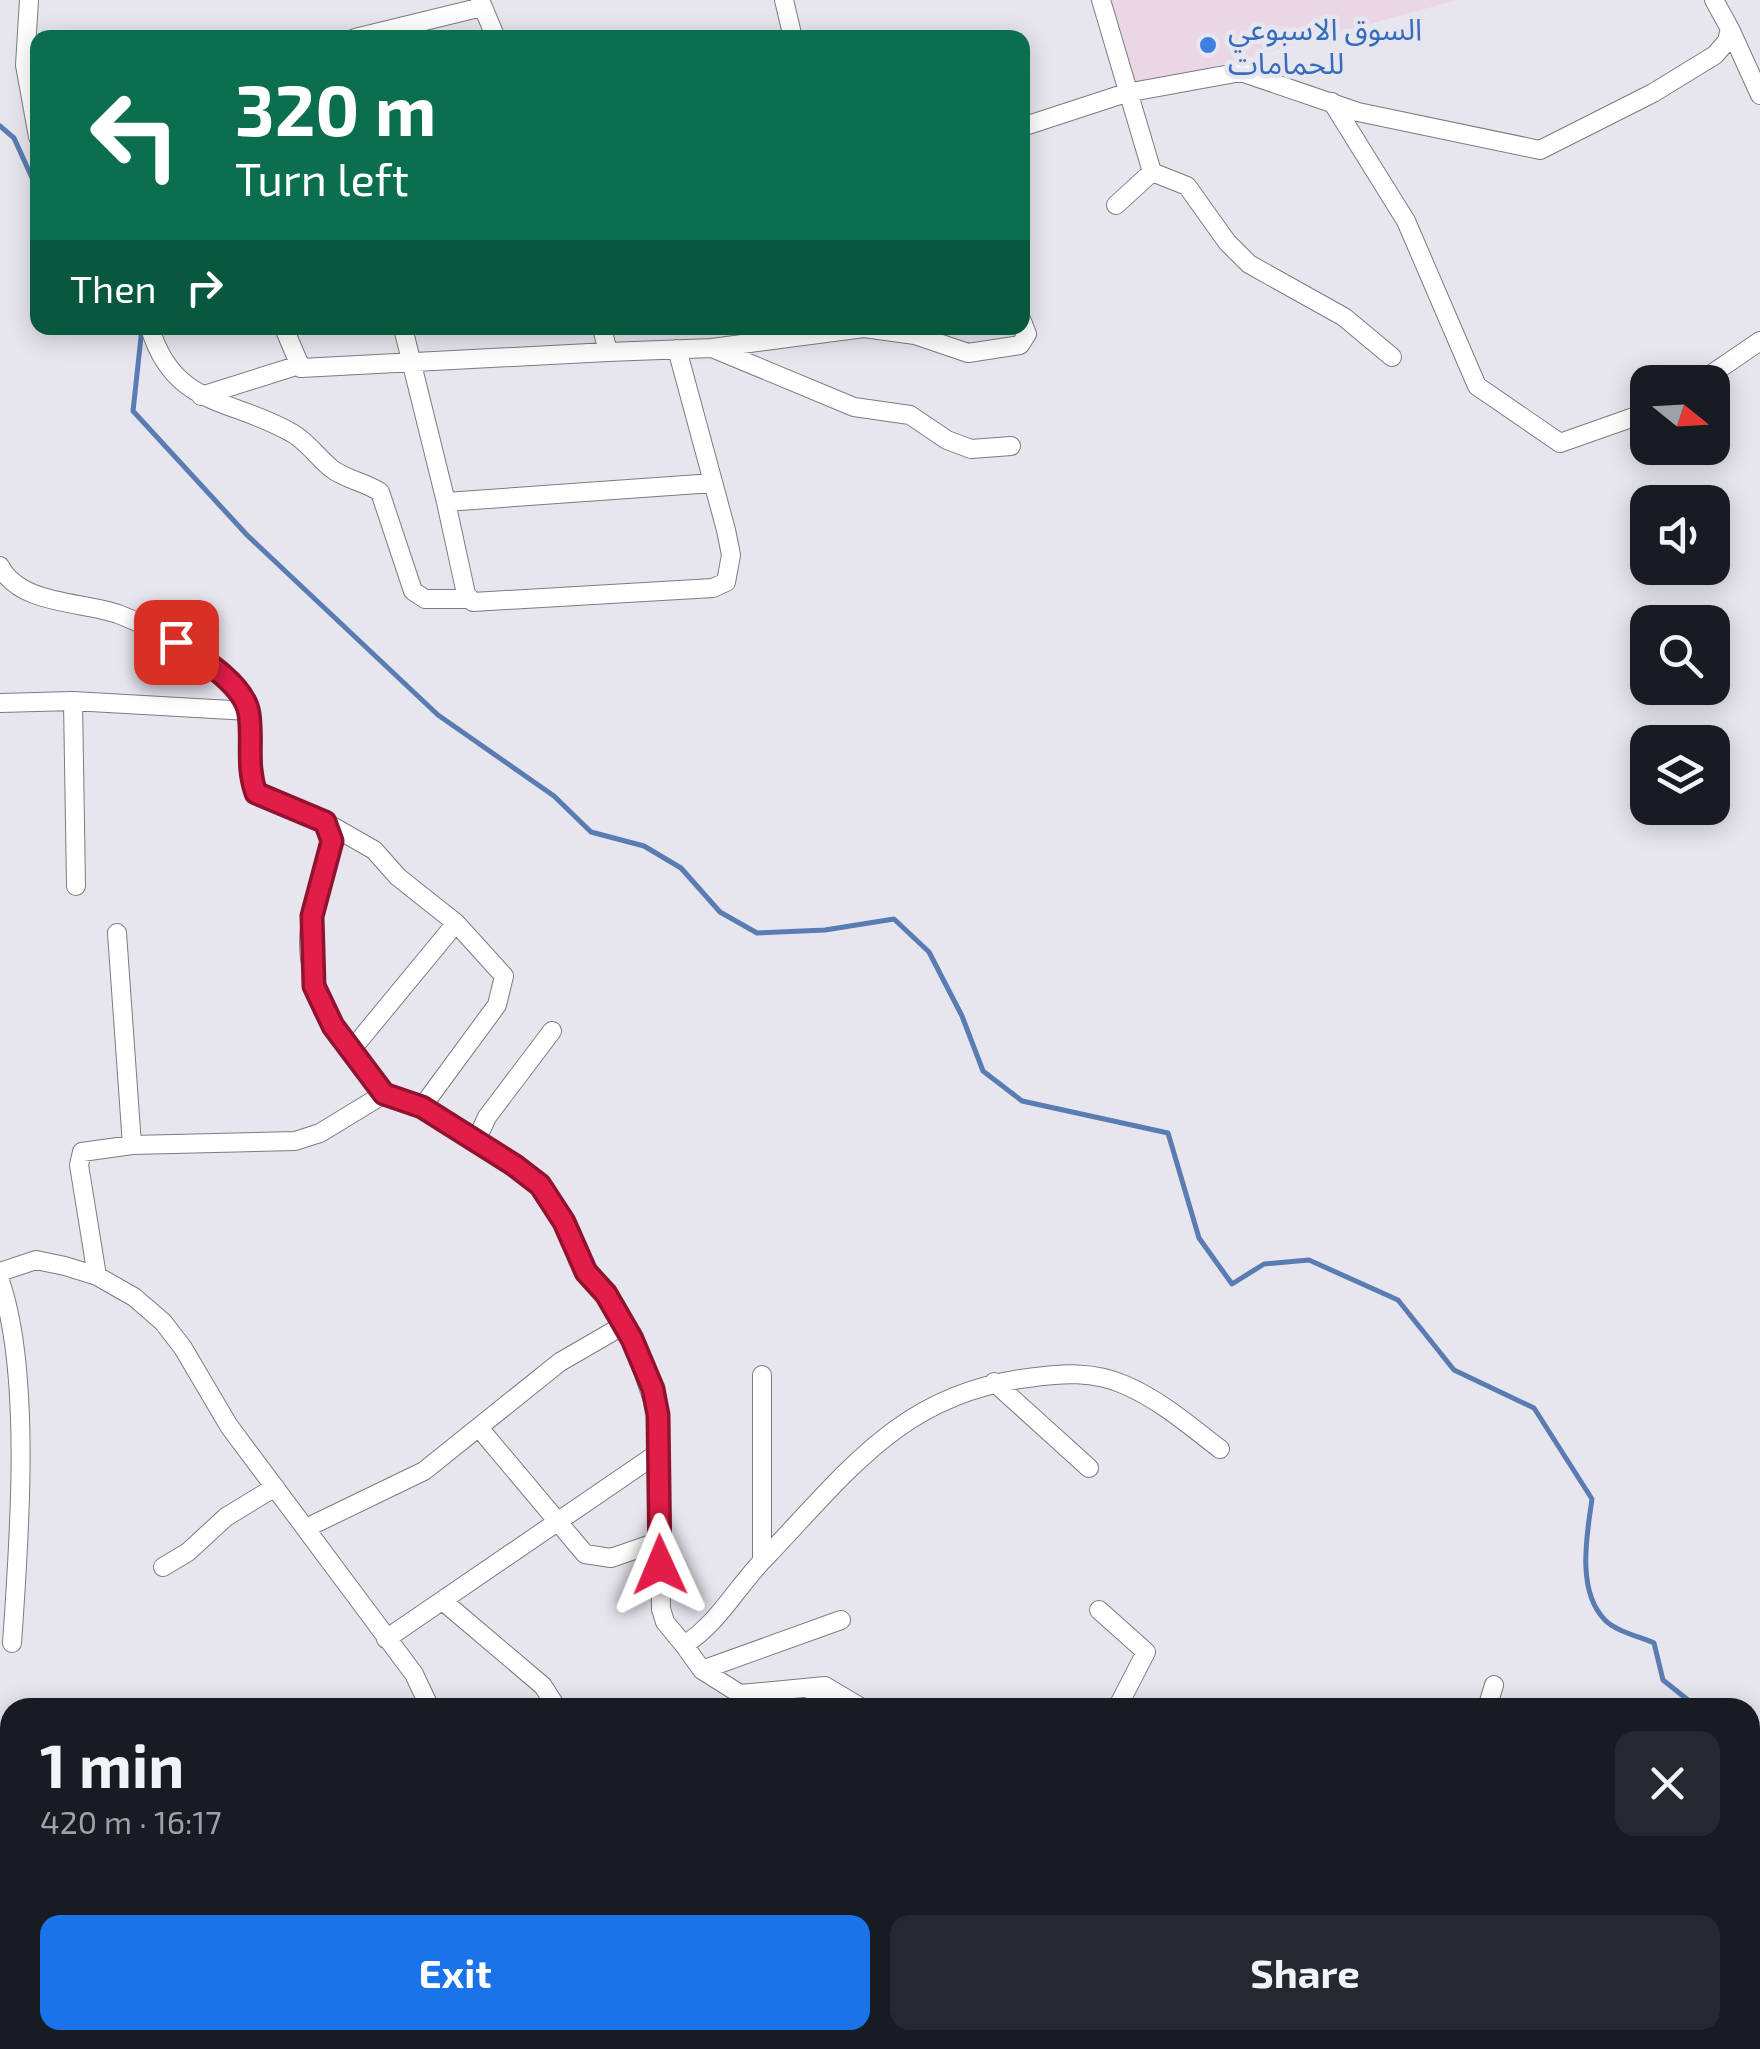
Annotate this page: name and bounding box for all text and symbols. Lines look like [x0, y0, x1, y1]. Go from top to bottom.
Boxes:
place label: السوق الاسبوعي للحمامات [1228, 10, 1422, 80]
marker: السوق الاسبوعي للحمامات [1197, 34, 1219, 56]
text: 320 m [235, 66, 436, 150]
icon: left [70, 70, 200, 200]
text: Turn left [235, 151, 409, 205]
icon: right [177, 260, 232, 315]
text: Then [70, 265, 157, 311]
north arrow [1630, 365, 1730, 465]
map controls [1630, 365, 1730, 825]
button: sound [1630, 485, 1730, 585]
pin [134, 600, 219, 685]
button: search [1630, 605, 1730, 705]
icon: arrive [149, 615, 204, 670]
button: layers [1630, 725, 1730, 825]
position arrow [608, 1513, 712, 1617]
text: 1 min [40, 1728, 184, 1800]
button: close [1615, 1731, 1720, 1836]
text: 420 m · 16:17 [40, 1802, 222, 1840]
button: Exit [40, 1915, 870, 2030]
button: Share [890, 1915, 1720, 2030]

